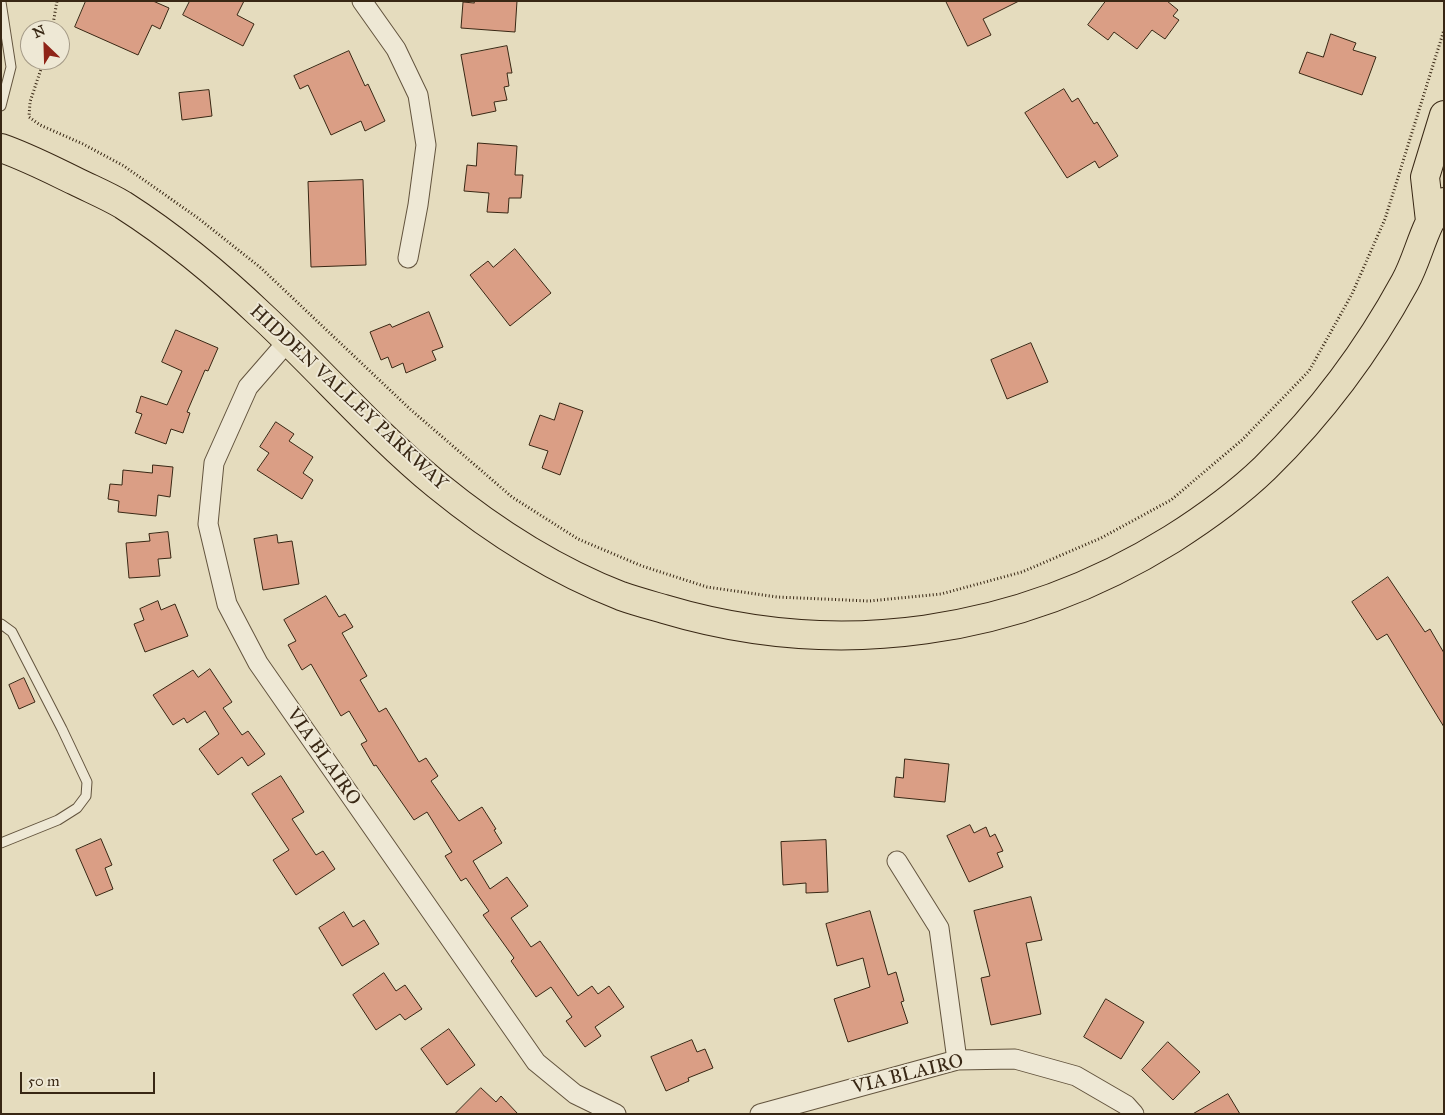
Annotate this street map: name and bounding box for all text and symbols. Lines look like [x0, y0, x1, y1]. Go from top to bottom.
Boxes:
north arrow [20, 20, 70, 70]
text: N [30, 22, 48, 42]
street label: HIDDEN VALLEY PARKWAY [245, 300, 451, 496]
street label: VIA BLAIRO [281, 704, 365, 810]
street label: VIA BLAIRO [850, 1050, 966, 1100]
scale bar [22, 1062, 158, 1094]
text: 50 m [28, 1072, 60, 1090]

